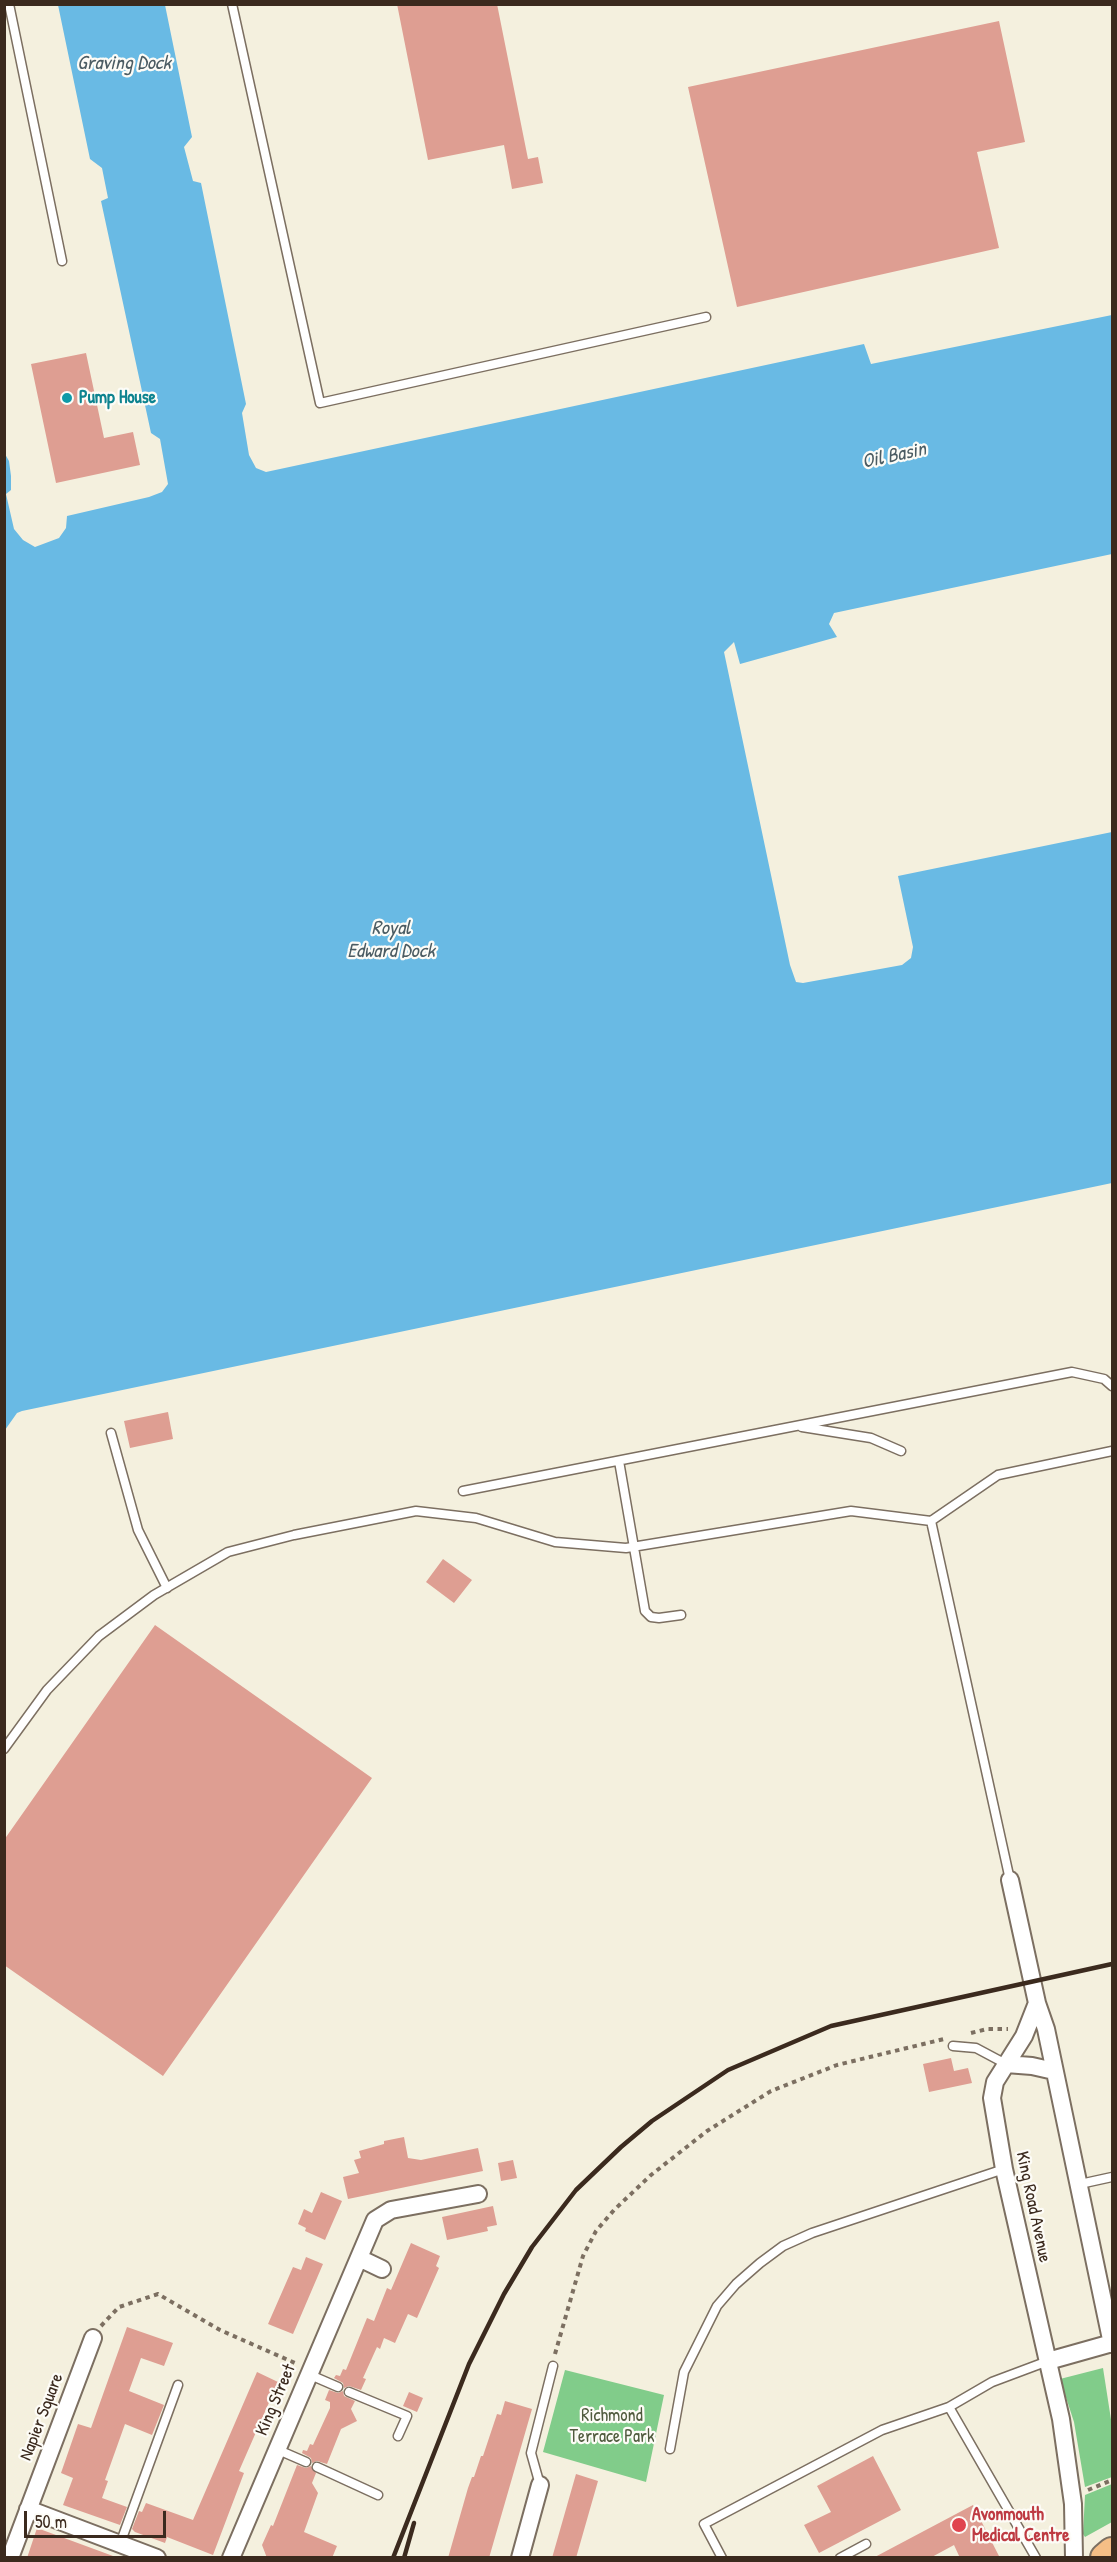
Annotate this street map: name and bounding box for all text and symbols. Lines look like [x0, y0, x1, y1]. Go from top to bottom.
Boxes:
water label: Graving Dock [77, 52, 171, 76]
place label: Pump House [79, 387, 156, 409]
marker: Pump House [60, 391, 74, 405]
water label: Oil Basin [860, 438, 928, 474]
water label: Royal Edward Dock [347, 917, 435, 964]
street label: King Road Avenue [1011, 2149, 1055, 2265]
street label: King Street [251, 2361, 301, 2439]
street label: Napier Square [16, 2370, 68, 2464]
park label: Richmond Terrace Park [570, 2405, 654, 2448]
scale bar [27, 2499, 170, 2537]
place label: Avonmouth Medical Centre [972, 2504, 1069, 2546]
text: 50 m [35, 2509, 67, 2534]
marker: Avonmouth Medical Centre [950, 2516, 968, 2534]

